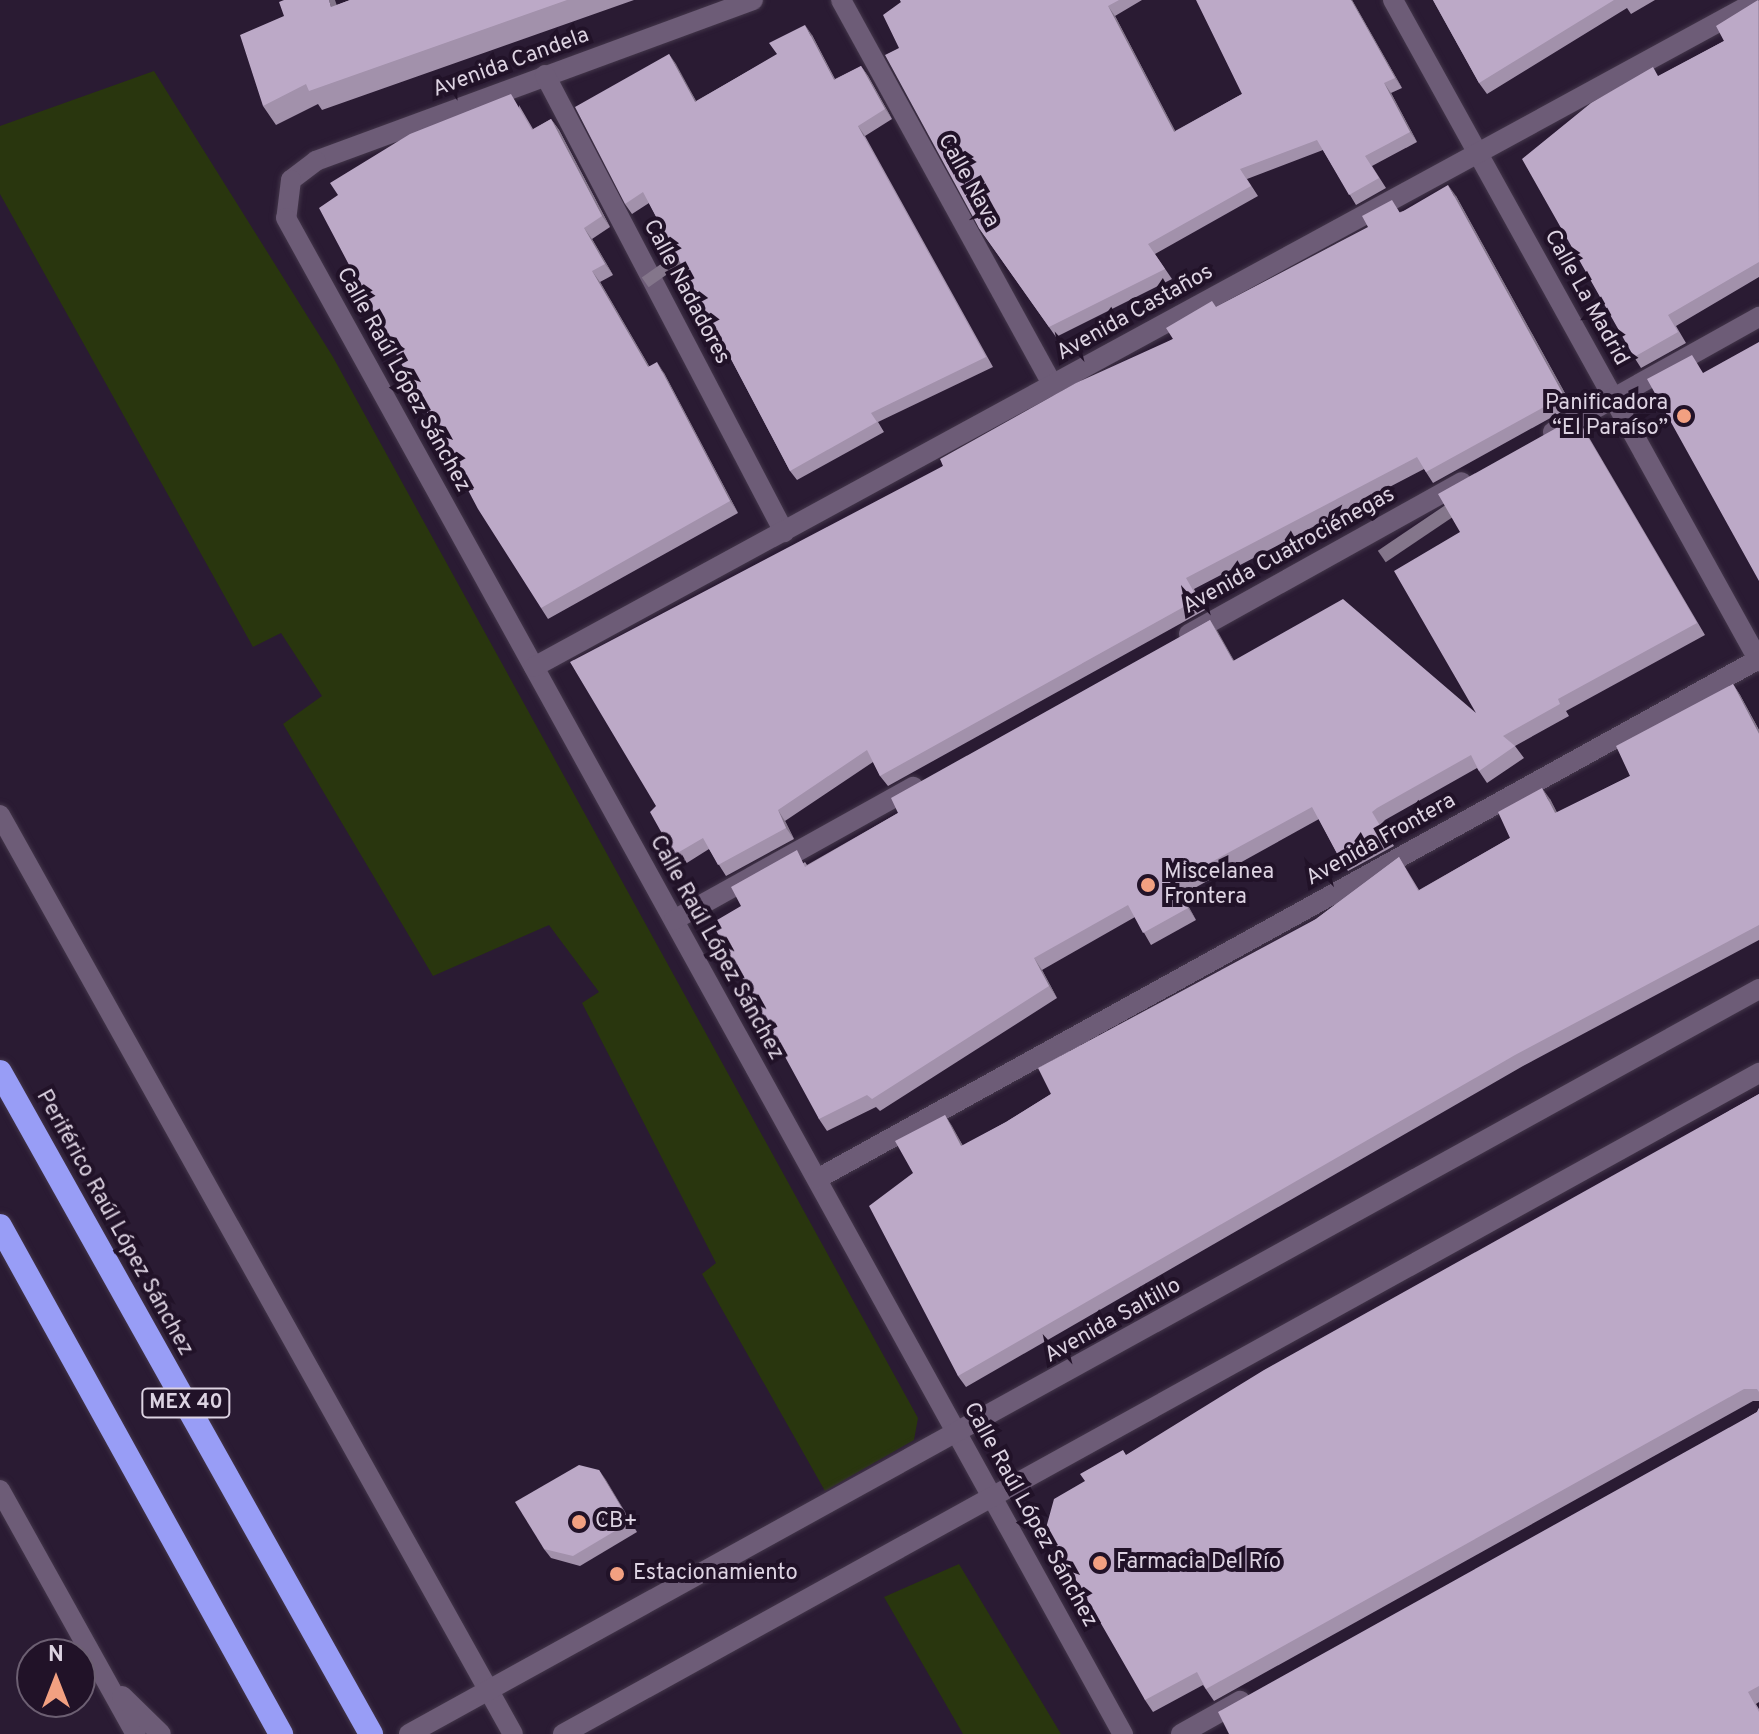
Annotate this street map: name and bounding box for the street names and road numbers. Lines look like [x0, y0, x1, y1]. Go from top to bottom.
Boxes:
street label: Avenida Candela [429, 22, 593, 104]
street label: Calle Nava [931, 129, 1005, 233]
street label: Calle Nadadores [637, 215, 735, 369]
street label: Calle La Madrid [1538, 226, 1634, 370]
street label: Avenida Castaños [1052, 259, 1218, 367]
street label: Calle Raúl López Sánchez [330, 263, 476, 497]
street label: Avenida Cuatrociénegas [1179, 482, 1399, 620]
street label: Avenida Frontera [1302, 788, 1460, 892]
street label: Calle Raúl López Sánchez [643, 831, 789, 1065]
street label: Periférico Raúl López Sánchez [30, 1086, 198, 1360]
street label: Avenida Saltillo [1040, 1273, 1186, 1369]
road number: MEX 40 [140, 1387, 232, 1419]
street label: Calle Raúl López Sánchez [957, 1398, 1103, 1632]

